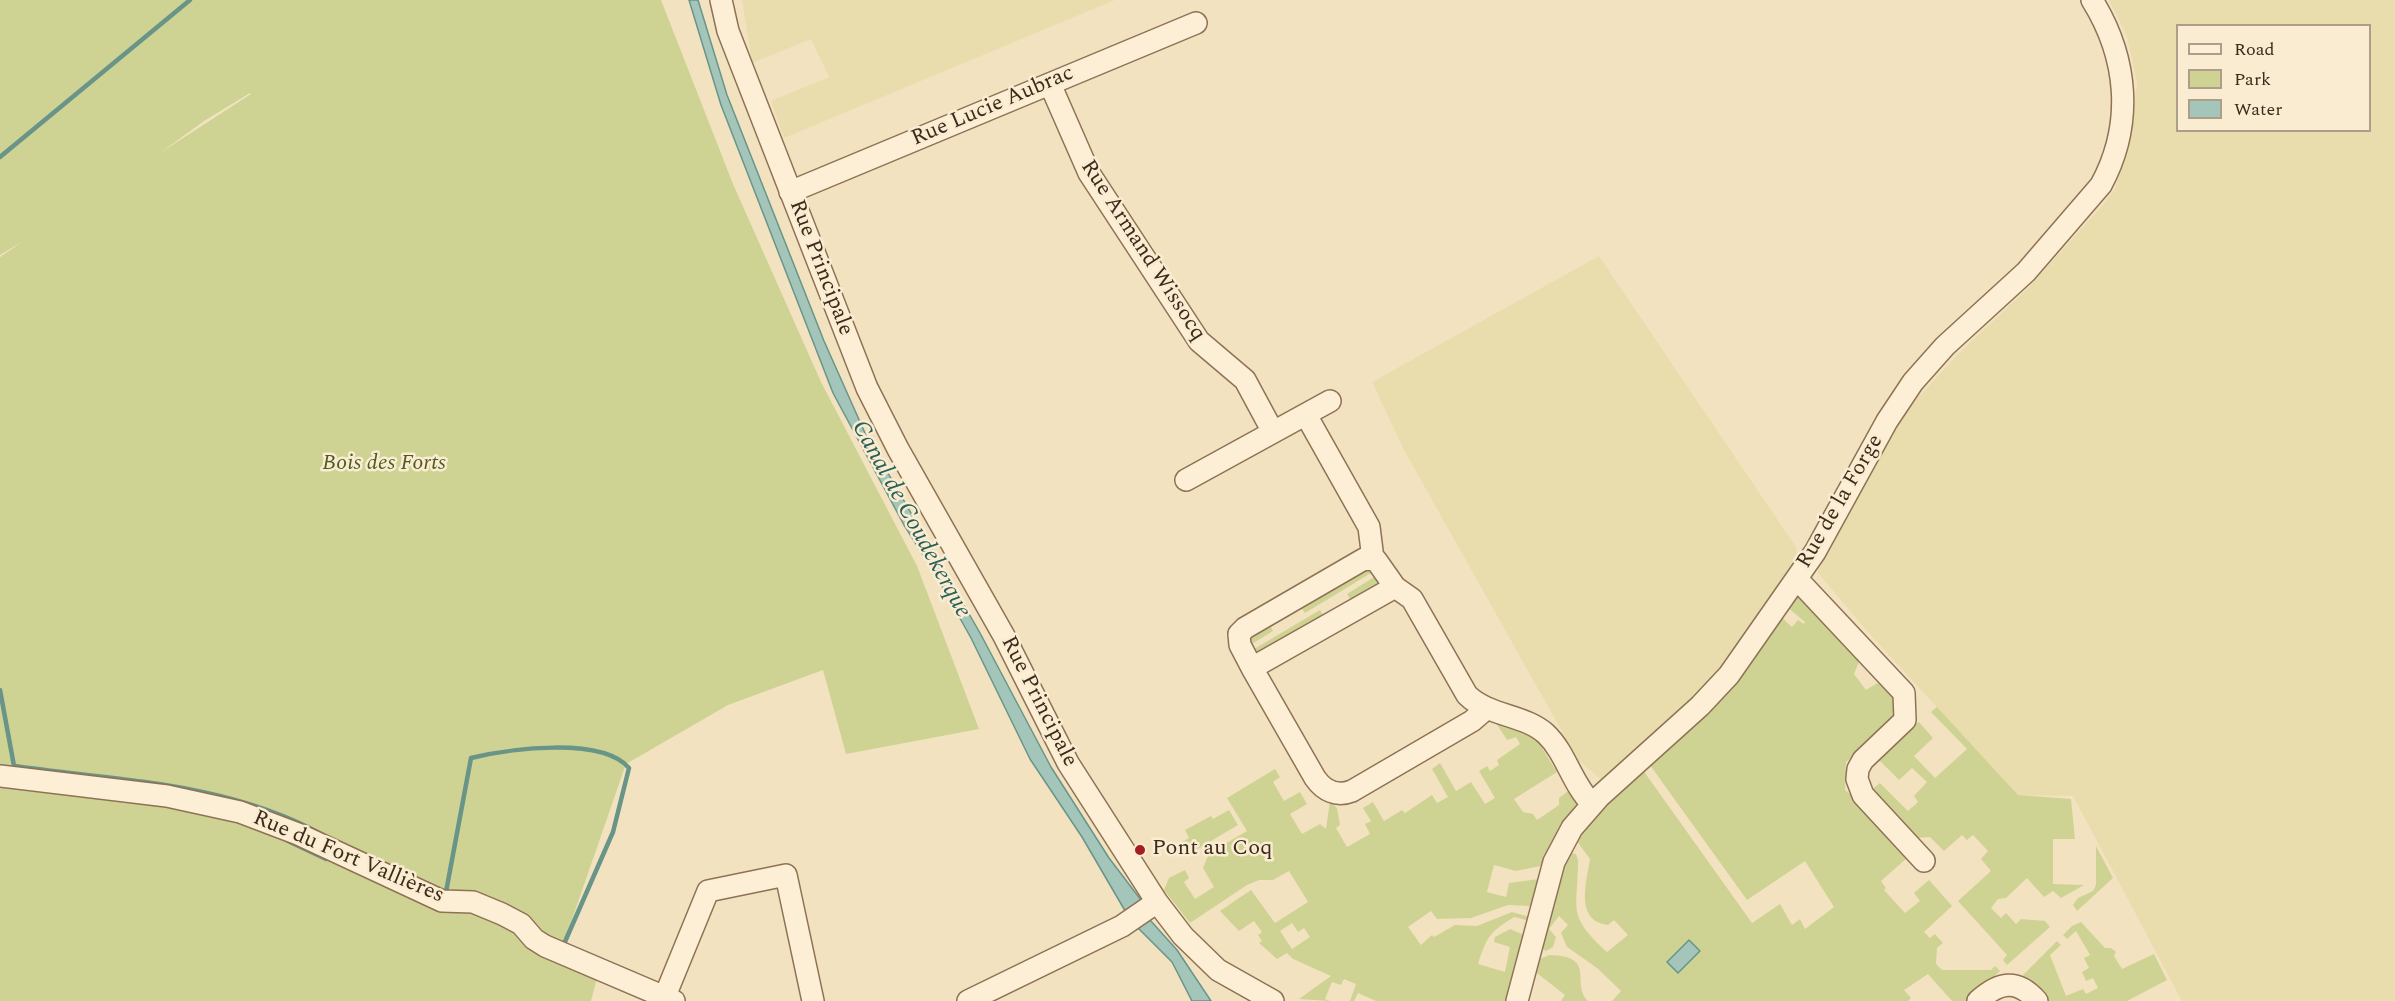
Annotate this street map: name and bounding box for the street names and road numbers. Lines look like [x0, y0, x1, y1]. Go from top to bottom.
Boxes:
street label: Rue Lucie Aubrac [908, 61, 1078, 153]
street label: Rue Armand Wissocq [1074, 156, 1210, 346]
street label: Rue Principale [782, 196, 858, 340]
street label: Rue de la Forge [1792, 430, 1890, 574]
street label: Rue Principale [994, 632, 1082, 772]
street label: Rue du Fort Vallières [248, 806, 448, 910]

